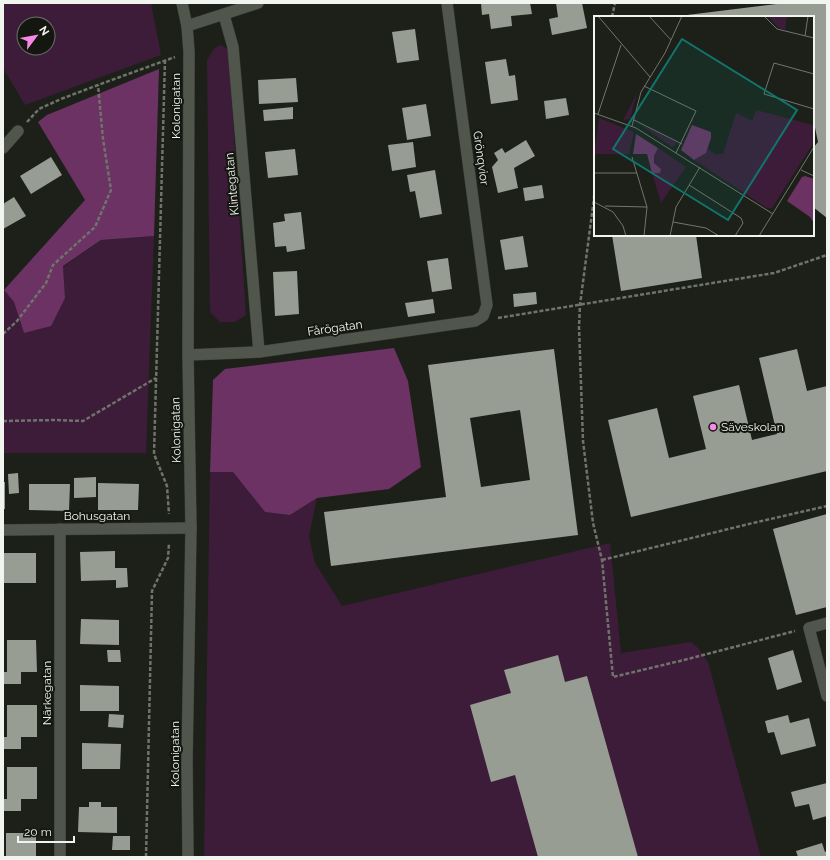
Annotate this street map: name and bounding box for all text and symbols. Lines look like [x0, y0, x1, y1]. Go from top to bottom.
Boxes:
north arrow [16, 16, 56, 56]
inset map [594, 16, 814, 236]
text: N [36, 24, 52, 38]
street label: Kolonigatan [169, 73, 183, 139]
street label: Grönqvior [470, 130, 492, 187]
street label: Klintegatan [222, 152, 242, 216]
street label: Fårögatan [307, 317, 363, 339]
street label: Kolonigatan [168, 397, 184, 463]
place label: Säveskolan [721, 420, 784, 434]
marker: Säveskolan [708, 422, 718, 432]
street label: Bohusgatan [64, 509, 130, 523]
street label: Närkegatan [40, 661, 54, 725]
street label: Kolonigatan [168, 721, 182, 787]
scale bar [18, 818, 74, 844]
text: 20 m [24, 825, 52, 839]

